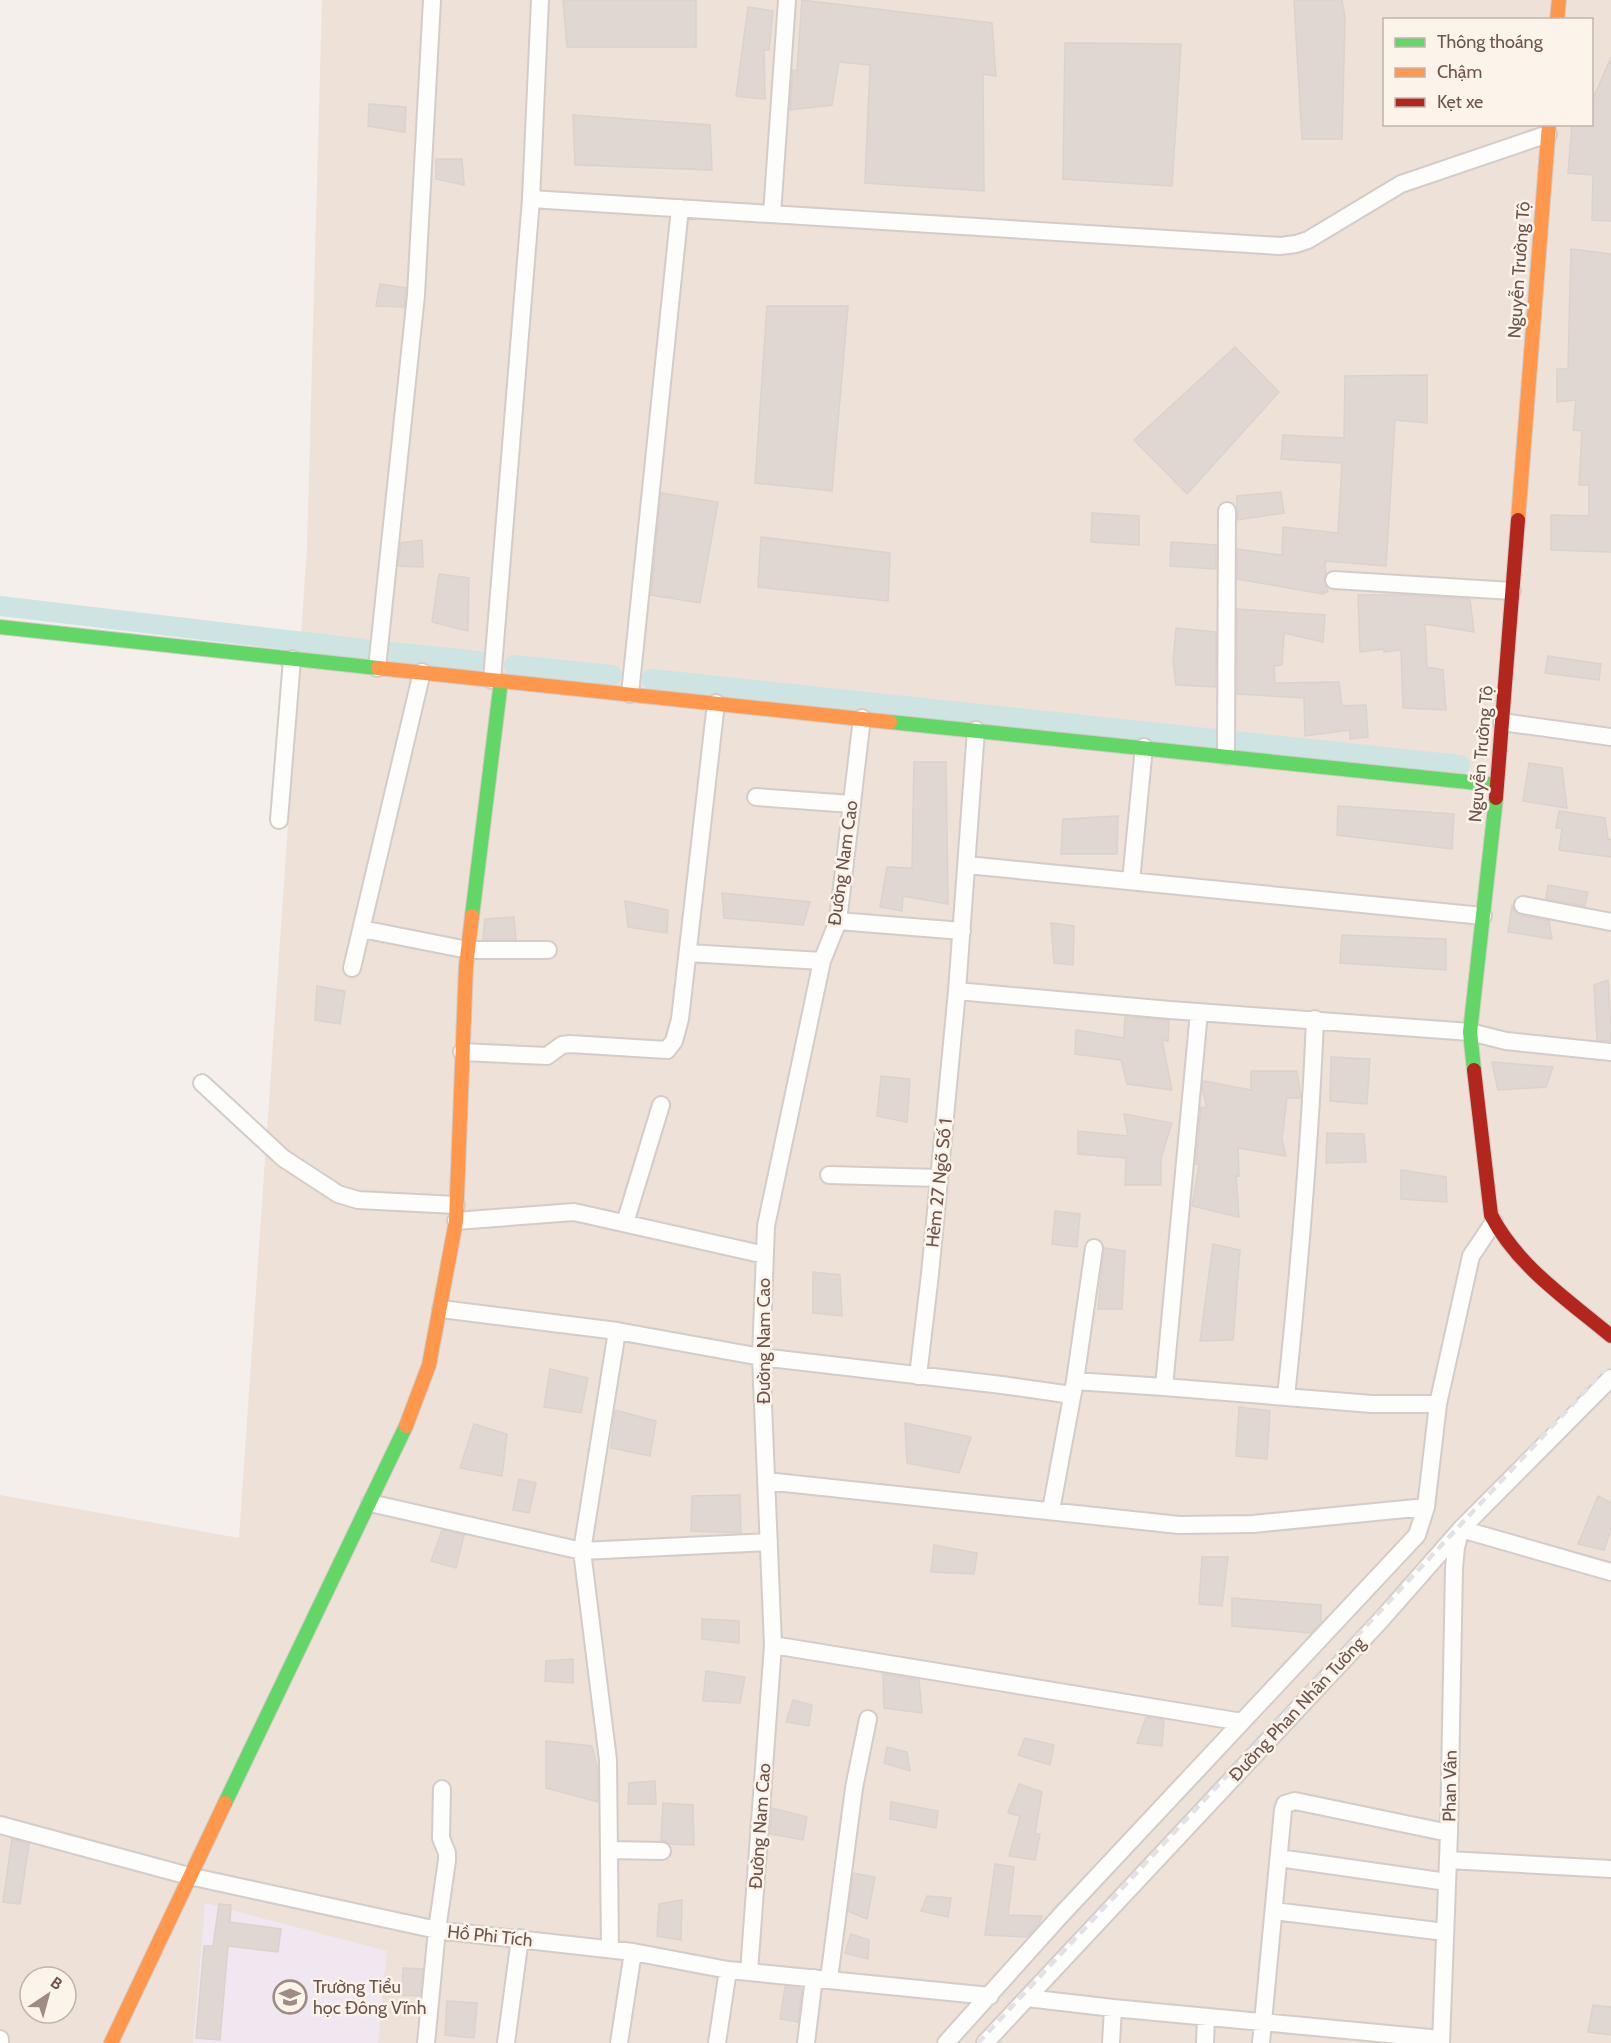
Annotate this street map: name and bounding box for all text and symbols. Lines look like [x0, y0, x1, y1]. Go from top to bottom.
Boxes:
legend [1383, 18, 1593, 126]
text: Thông thoáng [1437, 31, 1544, 53]
text: Chậm [1437, 61, 1482, 83]
text: Kẹt xe [1437, 91, 1483, 113]
street label: Nguyễn Trường Tộ [1503, 201, 1535, 339]
street label: Nguyễn Trường Tộ [1464, 685, 1498, 823]
street label: Đường Nam Cao [823, 799, 863, 927]
street label: Hẻm 27 Ngõ Số 1 [921, 1117, 957, 1249]
street label: Đường Nam Cao [753, 1278, 775, 1404]
street label: Đường Phan Nhân Tường [1224, 1631, 1370, 1786]
street label: Phan Vân [1438, 1750, 1462, 1822]
street label: Đường Nam Cao [745, 1762, 775, 1890]
street label: Hồ Phi Tích [446, 1921, 534, 1951]
north arrow [18, 1965, 78, 2025]
text: B [47, 1973, 66, 1994]
place label: Trường Tiểu học Đông Vĩnh [313, 1976, 426, 2019]
school or university icon: Trường Tiểu học Đông Vĩnh [272, 1979, 308, 2015]

